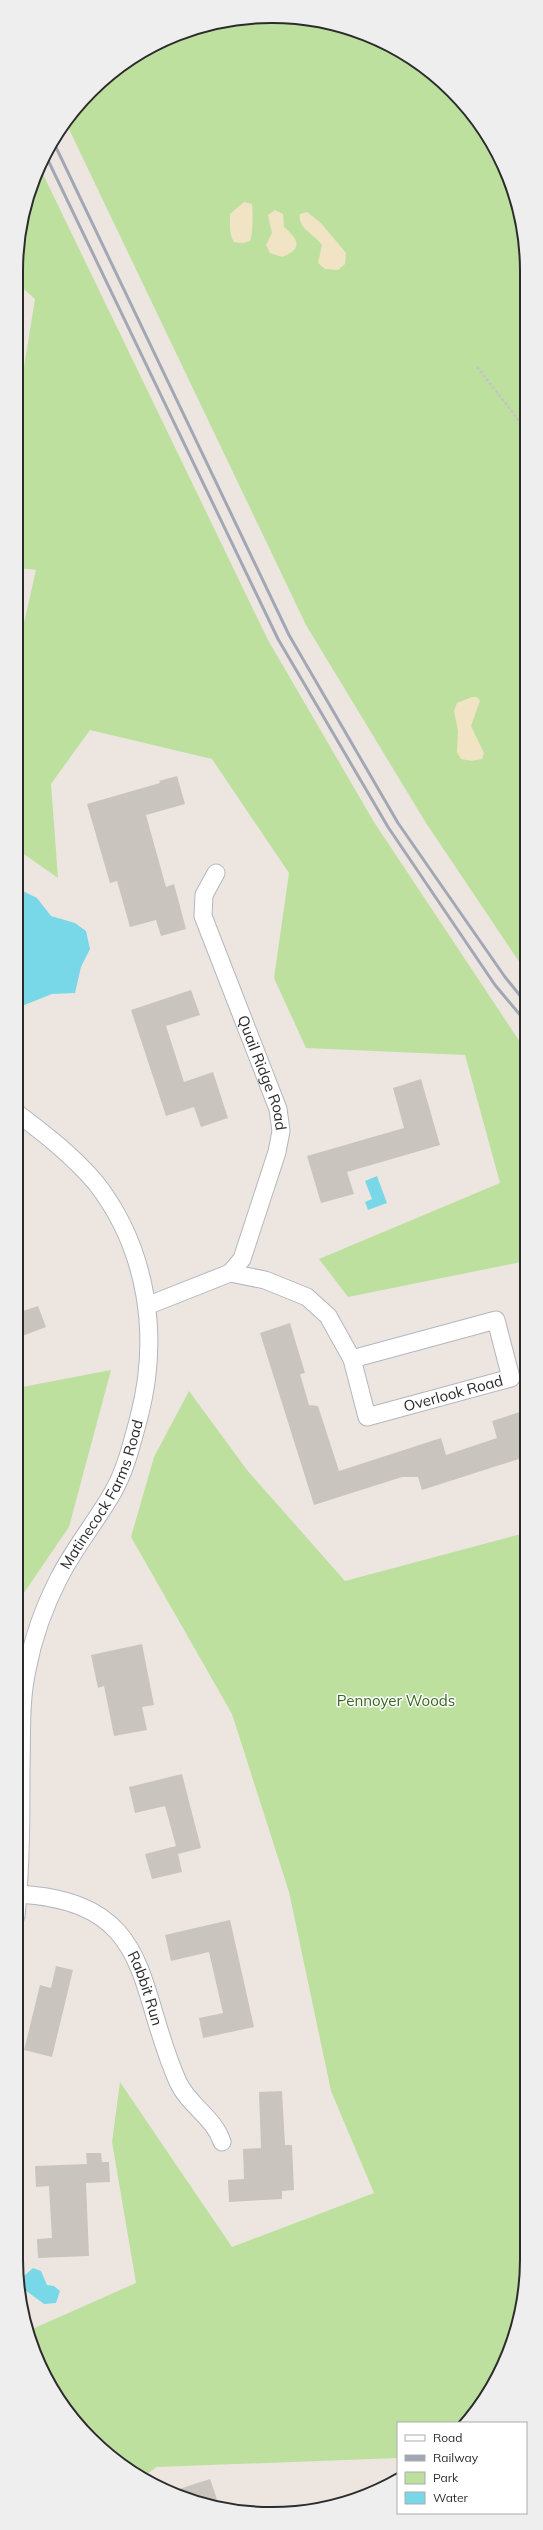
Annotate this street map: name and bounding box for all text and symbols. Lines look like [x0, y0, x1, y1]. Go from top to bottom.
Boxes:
street label: Quail Ridge Road [233, 1012, 291, 1132]
street label: Overlook Road [401, 1371, 505, 1416]
street label: Matinecock Farms Road [56, 1417, 147, 1572]
park label: Pennoyer Woods [337, 1691, 455, 1710]
street label: Rabbit Run [124, 1947, 167, 2028]
legend [397, 2422, 527, 2514]
text: Road [433, 2430, 462, 2445]
text: Railway [433, 2450, 479, 2465]
text: Park [433, 2470, 459, 2485]
text: Water [433, 2490, 469, 2505]

